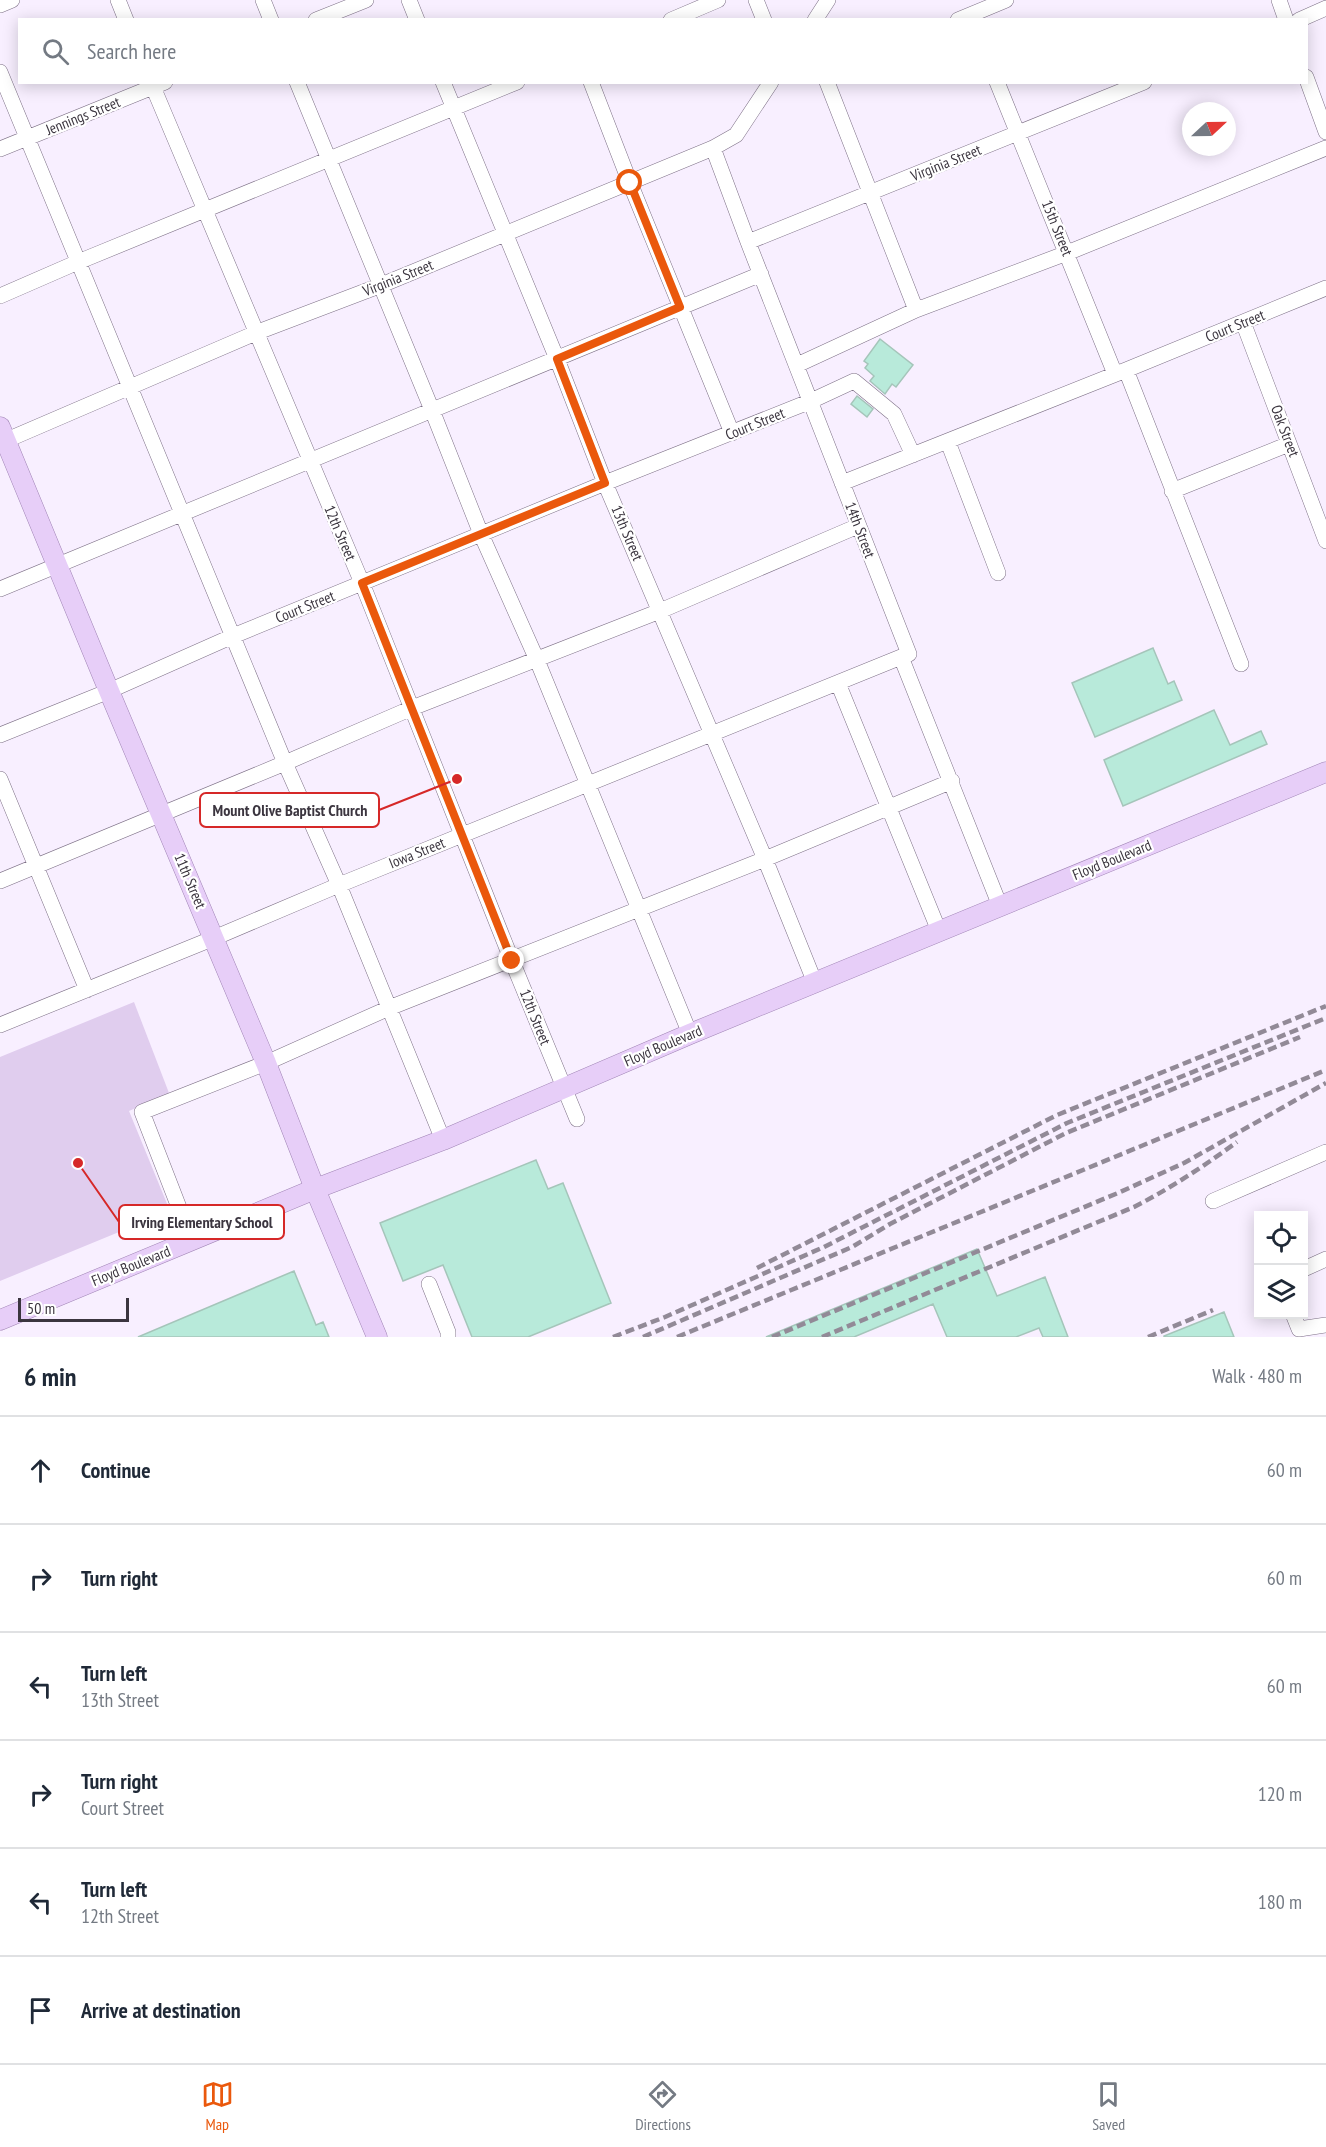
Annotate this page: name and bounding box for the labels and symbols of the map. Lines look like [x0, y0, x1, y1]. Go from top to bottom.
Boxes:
street label: Jennings Street [42, 92, 123, 139]
north arrow [1182, 102, 1236, 156]
street label: Virginia Street [907, 140, 984, 186]
route start [616, 169, 642, 195]
street label: 15th Street [1038, 197, 1077, 258]
street label: Virginia Street [359, 255, 436, 301]
street label: Court Street [1202, 305, 1267, 346]
street label: Oak Street [1267, 402, 1304, 459]
street label: Court Street [722, 403, 787, 444]
street label: 14th Street [841, 499, 880, 561]
street label: 12th Street [320, 502, 361, 563]
street label: 13th Street [607, 502, 648, 563]
street label: Court Street [272, 586, 337, 627]
callout: Mount Olive Baptist Church [200, 793, 379, 827]
text: Mount Olive Baptist Church [213, 800, 367, 820]
street label: Iowa Street [386, 833, 448, 872]
street label: Floyd Boulevard [1070, 835, 1154, 884]
street label: 11th Street [170, 850, 211, 911]
route end [498, 947, 524, 973]
street label: 12th Street [516, 986, 555, 1047]
street label: Floyd Boulevard [621, 1021, 705, 1071]
callout: Irving Elementary School [119, 1205, 284, 1239]
text: Irving Elementary School [131, 1212, 273, 1232]
street label: Floyd Boulevard [89, 1241, 173, 1290]
scale bar [18, 1295, 129, 1322]

